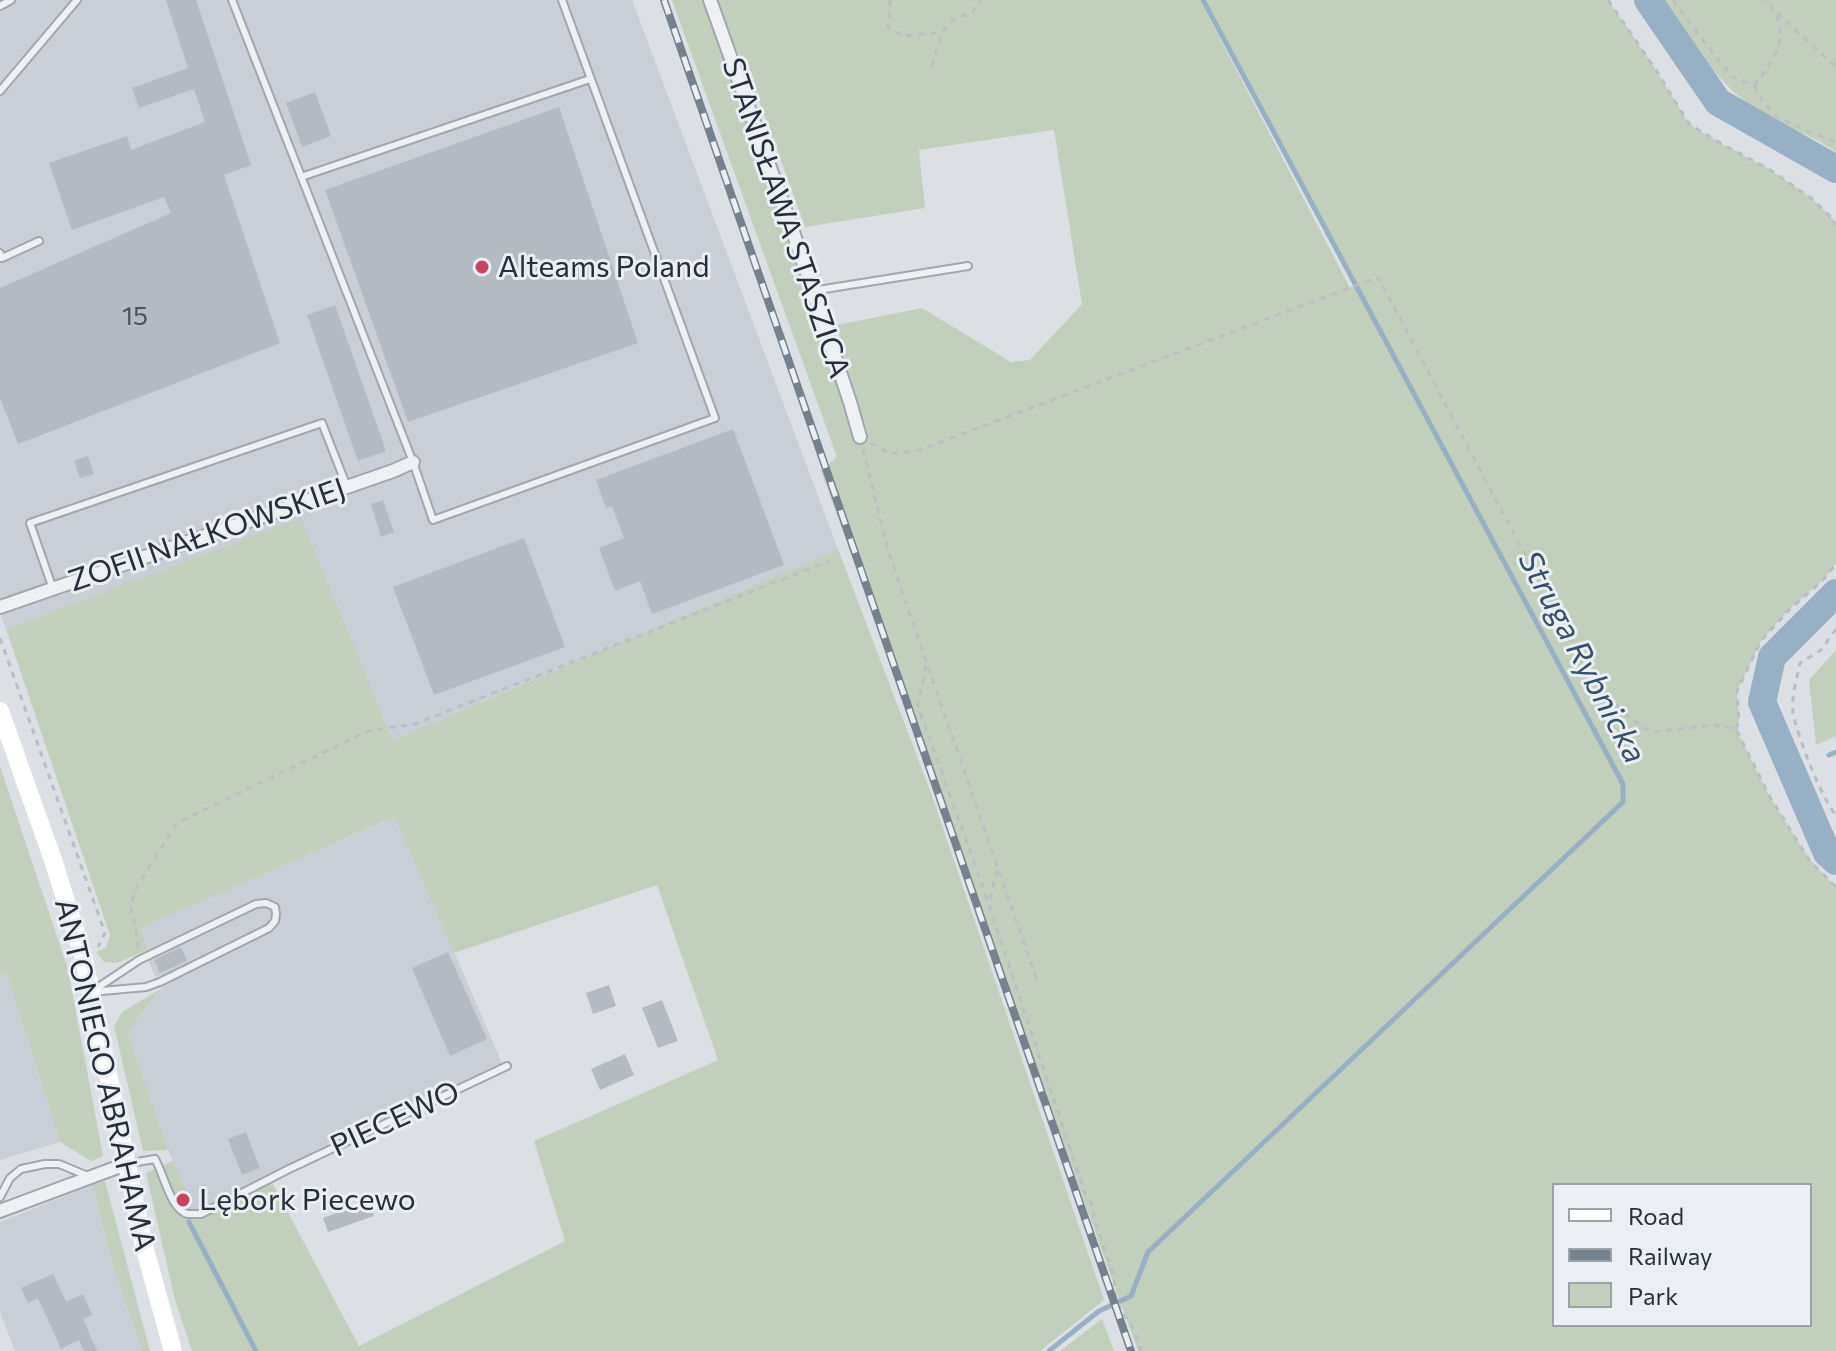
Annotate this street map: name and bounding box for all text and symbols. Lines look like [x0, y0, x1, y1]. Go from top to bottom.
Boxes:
street label: STANISŁAWA STASZICA [714, 53, 858, 383]
place label: Alteams Poland [498, 249, 710, 285]
marker: Alteams Poland [473, 258, 491, 276]
house number: 15 [122, 300, 148, 332]
street label: ZOFII NAŁKOWSKIEJ [64, 471, 350, 599]
water label: Struga Rybnicka [1510, 544, 1654, 770]
street label: ANTONIEGO ABRAHAMA [47, 895, 163, 1255]
street label: PIECEWO [325, 1074, 465, 1164]
place label: Lębork Piecewo [199, 1182, 416, 1218]
legend [1552, 1183, 1812, 1327]
marker: Lębork Piecewo [174, 1191, 192, 1209]
text: Road [1628, 1201, 1684, 1230]
text: Railway [1628, 1241, 1713, 1270]
text: Park [1628, 1281, 1678, 1310]

